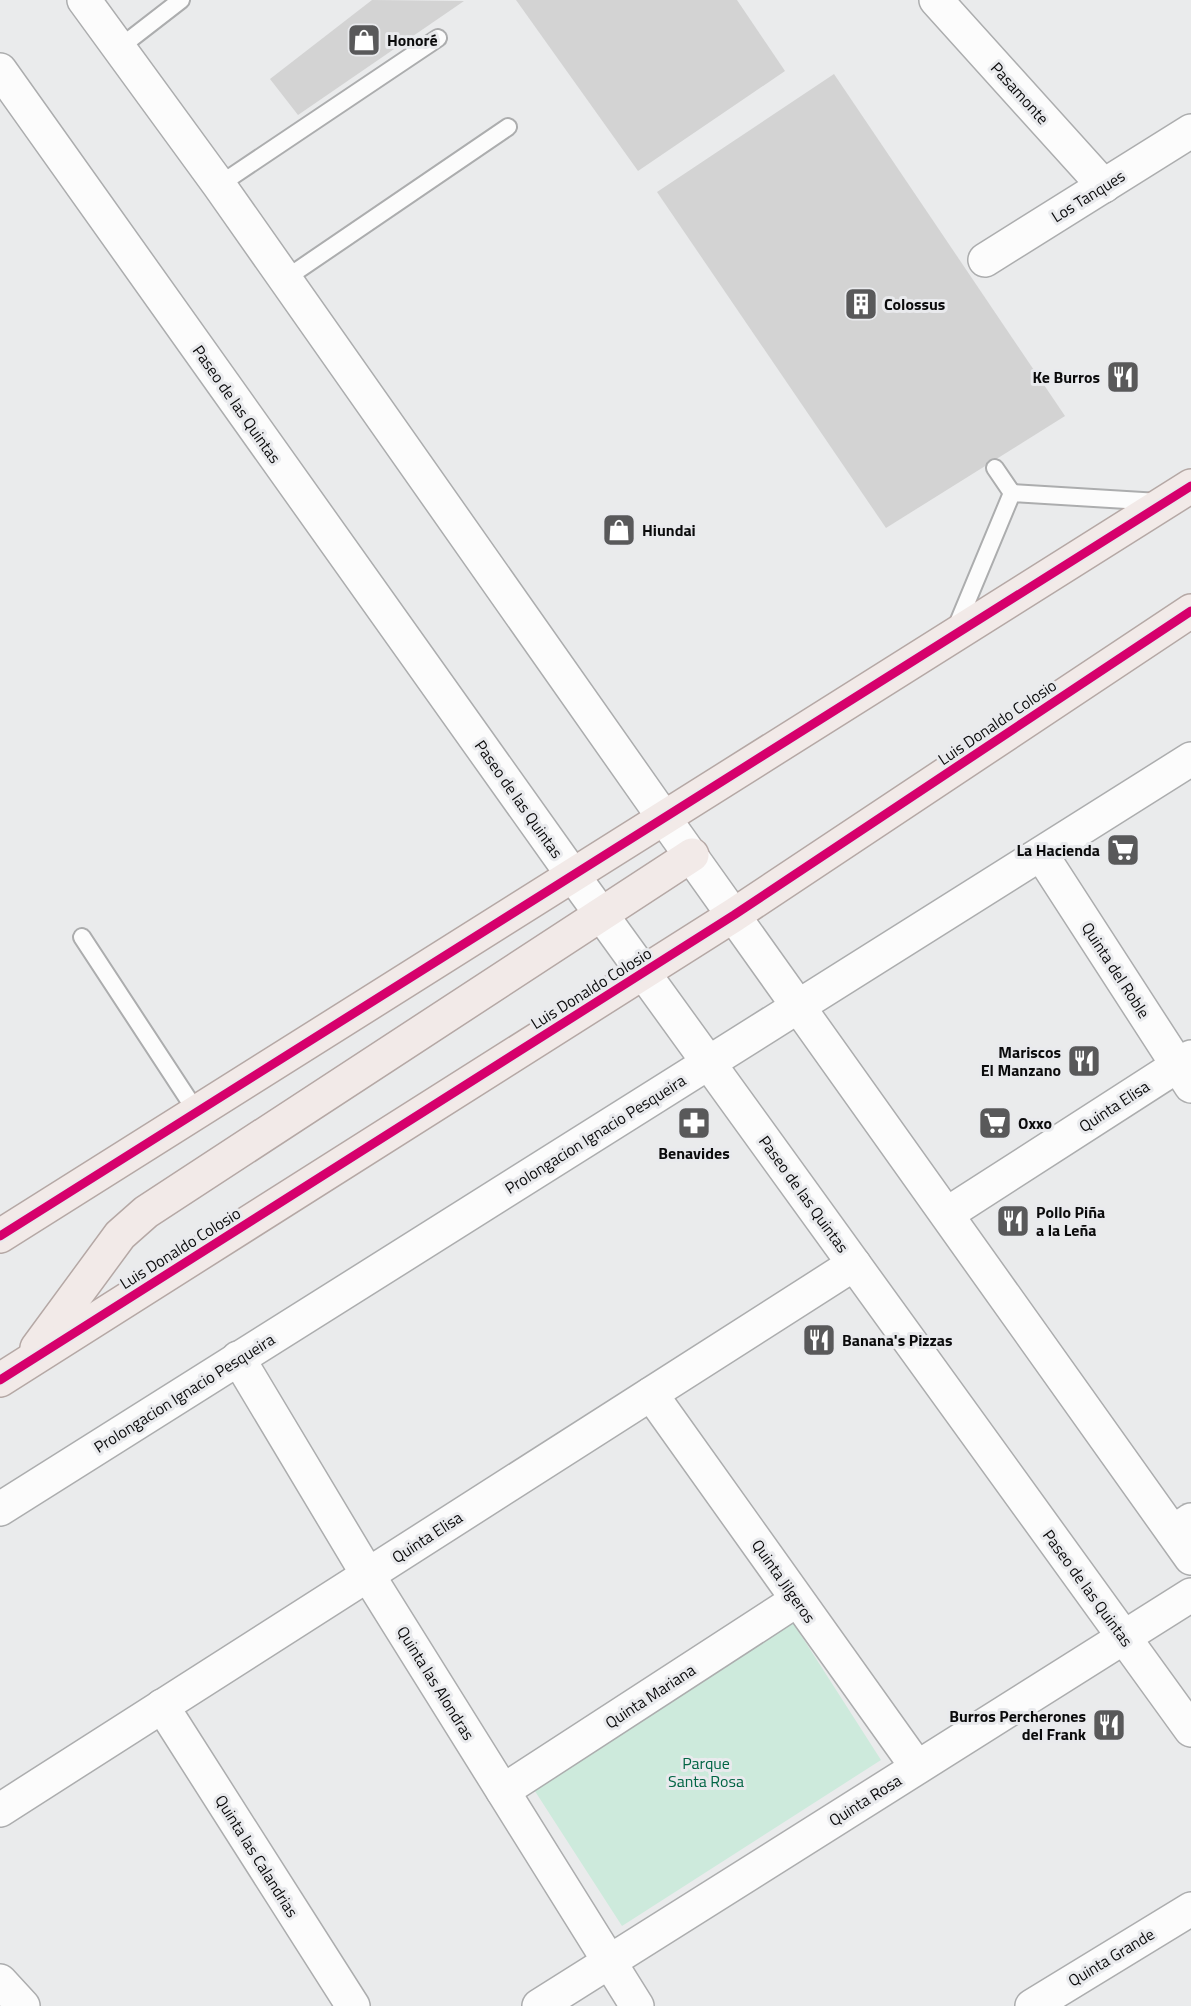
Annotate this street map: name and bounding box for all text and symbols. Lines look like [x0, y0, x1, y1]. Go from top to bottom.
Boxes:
shop icon: Honoré [346, 22, 382, 58]
place label: Honoré [387, 28, 438, 52]
street label: Pasamonte [985, 56, 1055, 130]
street label: Los Tanques [1046, 164, 1130, 228]
building icon: Colossus [843, 286, 879, 322]
place label: Colossus [884, 292, 945, 316]
street label: Paseo de las Quintas [187, 340, 287, 468]
restaurant icon: Ke Burros [1105, 359, 1141, 395]
place label: Ke Burros [1033, 365, 1100, 389]
shop icon: Hiundai [601, 512, 637, 548]
place label: Hiundai [642, 518, 696, 542]
street label: Luis Donaldo Colosio [933, 673, 1061, 771]
street label: Paseo de las Quintas [469, 735, 569, 863]
supermarket icon: La Hacienda [1105, 832, 1141, 868]
place label: La Hacienda [1017, 838, 1100, 862]
street label: Quinta del Roble [1076, 917, 1156, 1023]
street label: Luis Donaldo Colosio [526, 941, 656, 1035]
place label: Mariscos El Manzano [981, 1040, 1061, 1082]
restaurant icon: Mariscos El Manzano [1066, 1043, 1102, 1079]
street label: Prolongacion Ignacio Pesqueira [500, 1068, 690, 1200]
street label: Quinta Elisa [1074, 1074, 1154, 1138]
pharmacy icon: Benavides [676, 1105, 712, 1141]
supermarket icon: Oxxo [977, 1105, 1013, 1141]
place label: Oxxo [1018, 1111, 1052, 1135]
street label: Paseo de las Quintas [753, 1130, 855, 1258]
place label: Benavides [658, 1141, 730, 1165]
place label: Pollo Piña a la Leña [1036, 1200, 1105, 1242]
street label: Luis Donaldo Colosio [115, 1201, 245, 1295]
restaurant icon: Pollo Piña a la Leña [995, 1203, 1031, 1239]
restaurant icon: Banana's Pizzas [801, 1322, 837, 1358]
street label: Prolongacion Ignacio Pesqueira [89, 1327, 279, 1459]
place label: Banana's Pizzas [842, 1328, 953, 1352]
street label: Quinta Elisa [387, 1505, 467, 1569]
street label: Paseo de las Quintas [1037, 1524, 1139, 1652]
street label: Quinta Jilgeros [746, 1534, 822, 1628]
street label: Quinta las Alondras [391, 1621, 481, 1745]
street label: Quinta Mariana [600, 1658, 700, 1734]
place label: Burros Percherones del Frank [949, 1704, 1087, 1746]
restaurant icon: Burros Percherones del Frank [1091, 1707, 1127, 1743]
park label: Parque Santa Rosa [668, 1751, 744, 1793]
street label: Quinta Rosa [824, 1768, 906, 1832]
street label: Quinta las Calandrias [209, 1790, 305, 1922]
street label: Quinta Grande [1063, 1922, 1159, 1992]

